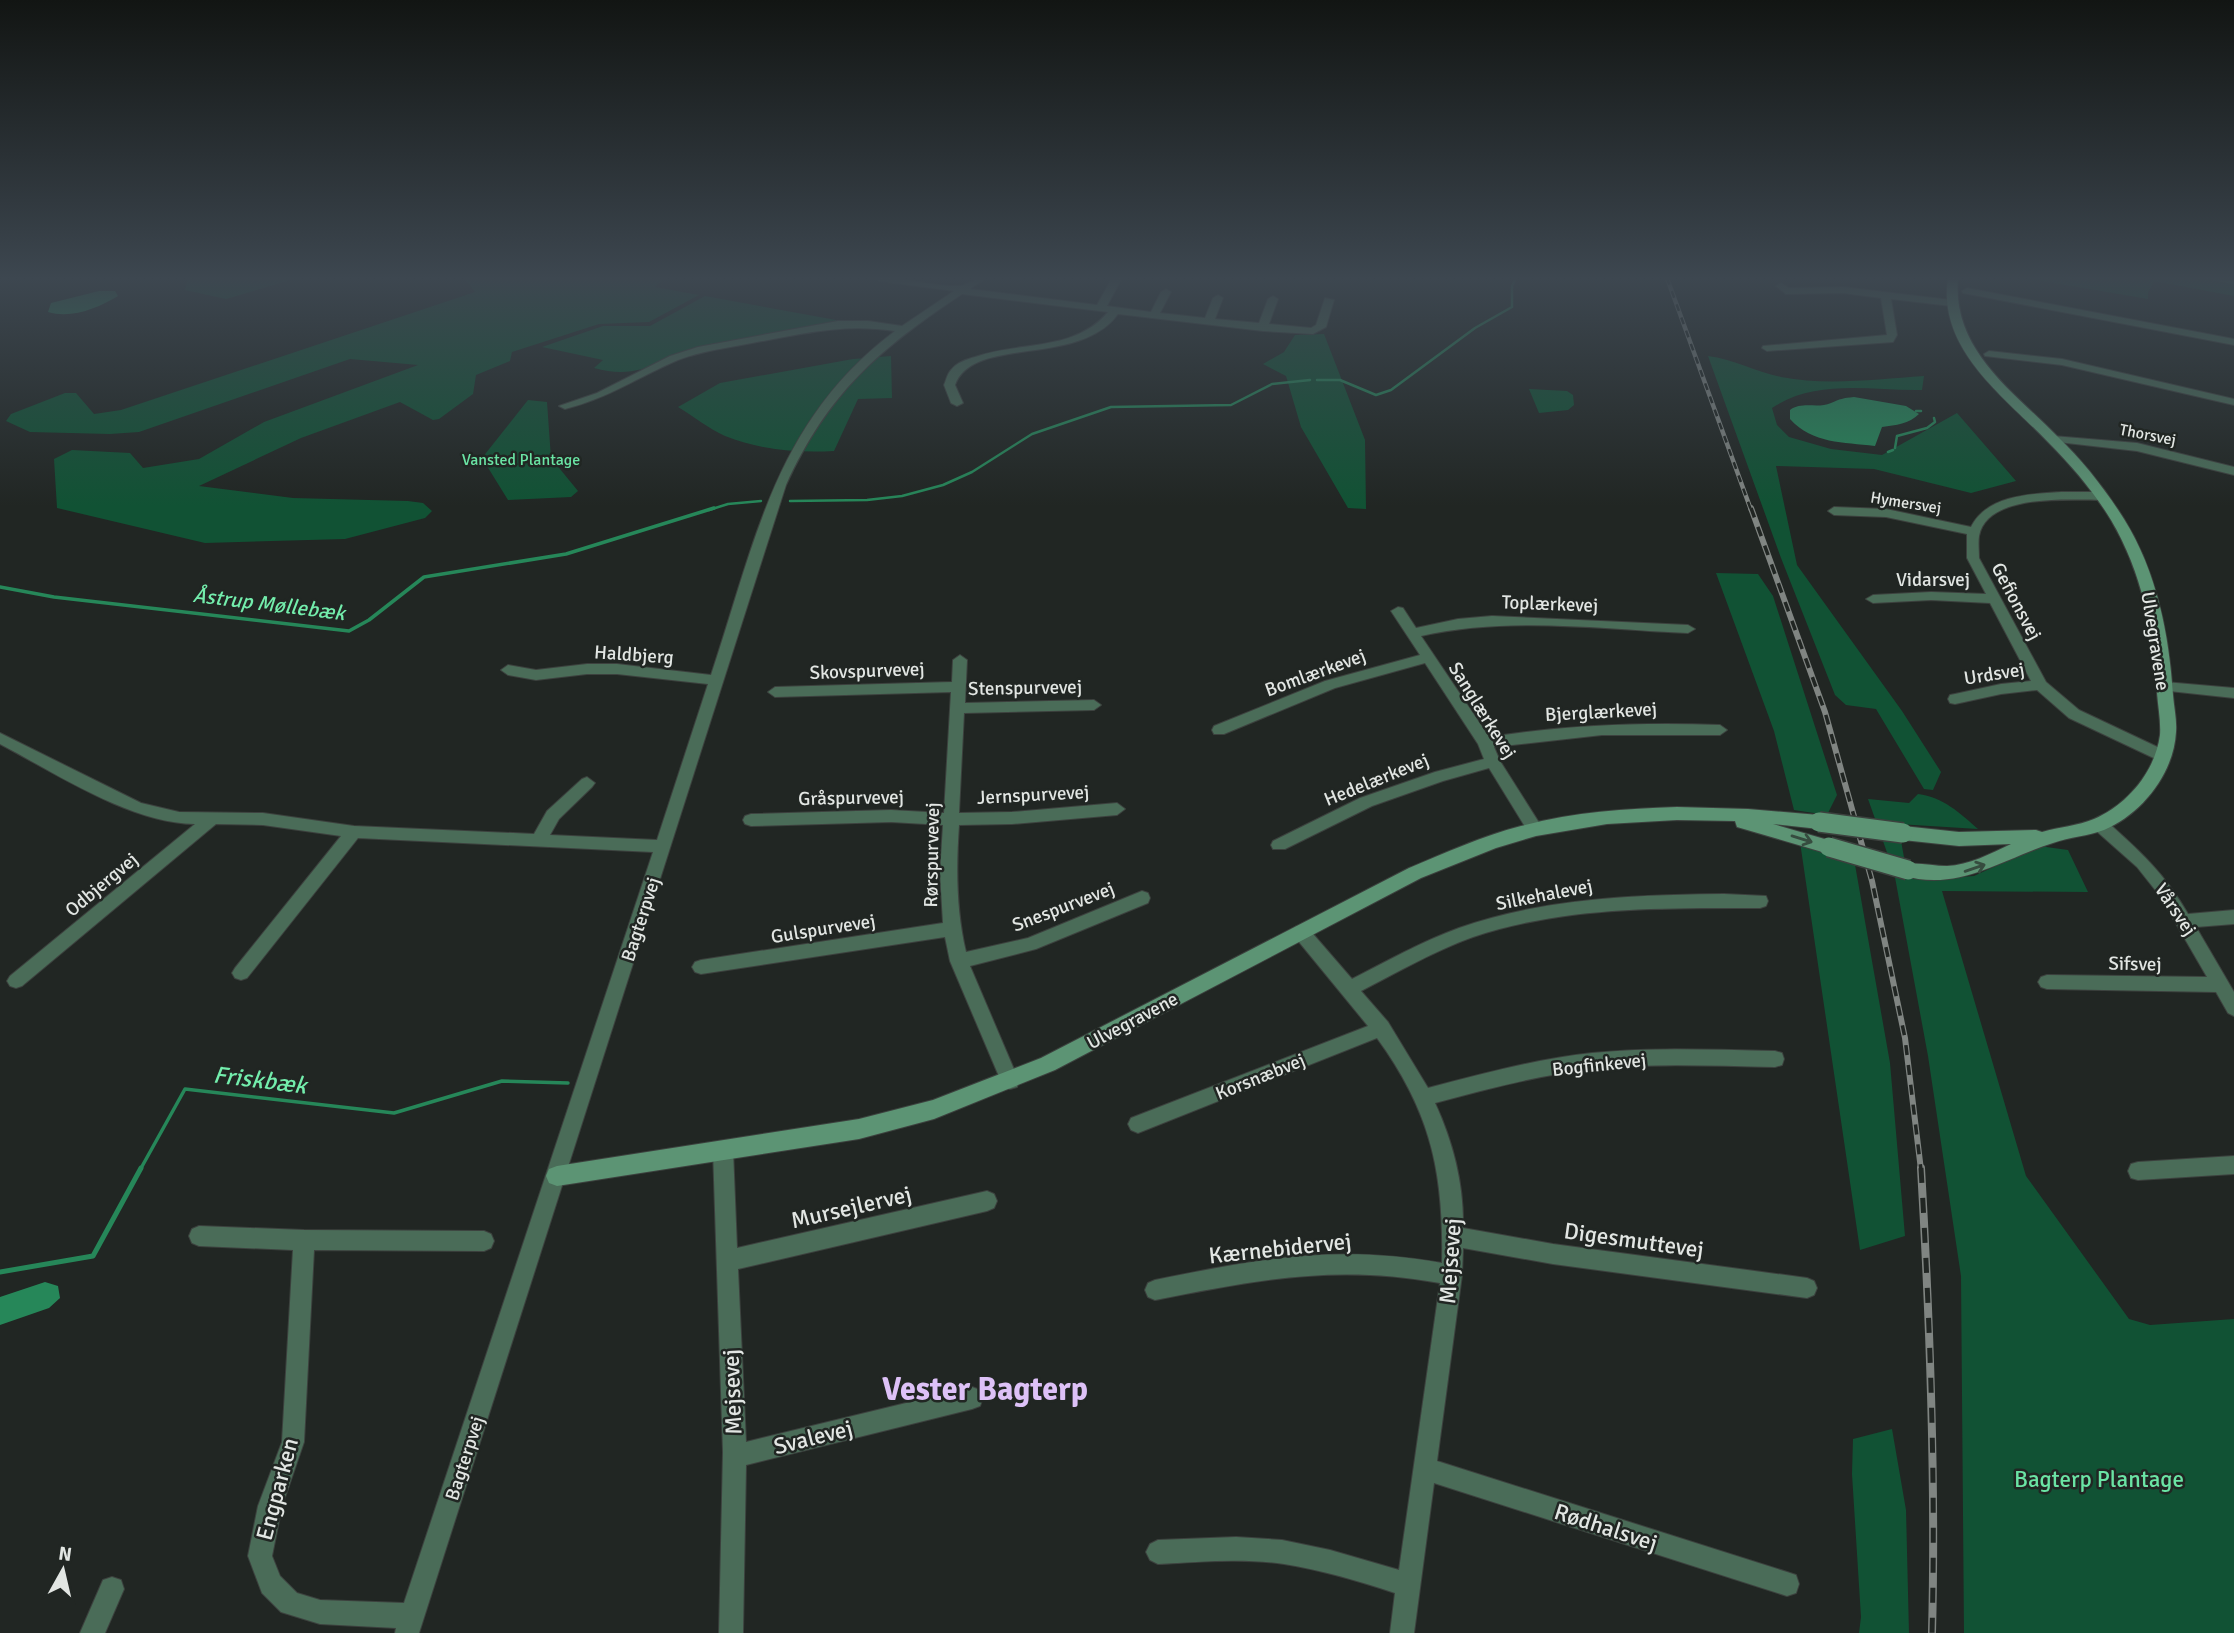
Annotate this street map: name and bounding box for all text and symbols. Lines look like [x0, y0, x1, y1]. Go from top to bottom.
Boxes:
street label: Thorsvej [2118, 420, 2178, 450]
park label: Vansted Plantage [462, 450, 580, 470]
street label: Hymersvej [1869, 488, 1943, 518]
street label: Gefionsvej [1986, 559, 2047, 644]
street label: Vidarsvej [1896, 568, 1970, 592]
water label: Åstrup Møllebæk [192, 582, 349, 627]
street label: Toplærkevej [1501, 590, 1599, 618]
street label: Ulvegravene [2135, 590, 2175, 692]
street label: Haldbjerg [593, 640, 674, 670]
street label: Bomlærkevej [1262, 644, 1369, 702]
street label: Skovspurvevej [809, 657, 925, 685]
street label: Urdsvej [1962, 657, 2026, 691]
street label: Sanglærkevej [1443, 658, 1521, 763]
street label: Stenspurvevej [968, 675, 1082, 701]
street label: Bjerglærkevej [1544, 697, 1658, 727]
street label: Hedelærkevej [1320, 748, 1432, 812]
street label: Jernspurvevej [976, 780, 1090, 810]
street label: Gråspurvevej [798, 785, 904, 811]
street label: Rørspurvevej [919, 802, 945, 908]
one-way arrow [1791, 834, 1813, 847]
street label: Odbjergvej [60, 847, 143, 922]
one-way arrow [1963, 861, 1985, 873]
street label: Bagterpvej [616, 874, 666, 964]
street label: Silkehalevej [1494, 874, 1594, 916]
street label: Snespurvevej [1009, 876, 1118, 937]
street label: Vårsvej [2149, 879, 2201, 940]
street label: Gulspurvevej [769, 909, 877, 949]
street label: Sifsvej [2108, 952, 2162, 976]
street label: Ulvegravene [1083, 987, 1182, 1055]
street label: Korsnæbvej [1212, 1048, 1309, 1106]
street label: Bogfinkevej [1551, 1048, 1647, 1082]
water label: Friskbæk [212, 1059, 310, 1101]
street label: Mursejlervej [788, 1180, 914, 1235]
street label: Digesmuttevej [1562, 1216, 1706, 1265]
street label: Mejsevej [1433, 1217, 1468, 1305]
street label: Kærnebidervej [1207, 1227, 1353, 1270]
street label: Mejsevej [717, 1349, 748, 1435]
district label: Vester Bagterp [882, 1370, 1088, 1409]
street label: Bagterpvej [440, 1413, 490, 1503]
street label: Svalevej [771, 1414, 856, 1461]
street label: Engparken [250, 1435, 305, 1544]
park label: Bagterp Plantage [2014, 1465, 2184, 1494]
street label: Rødhalsvej [1551, 1497, 1661, 1558]
north arrow [28, 1535, 98, 1605]
text: N [57, 1541, 73, 1567]

